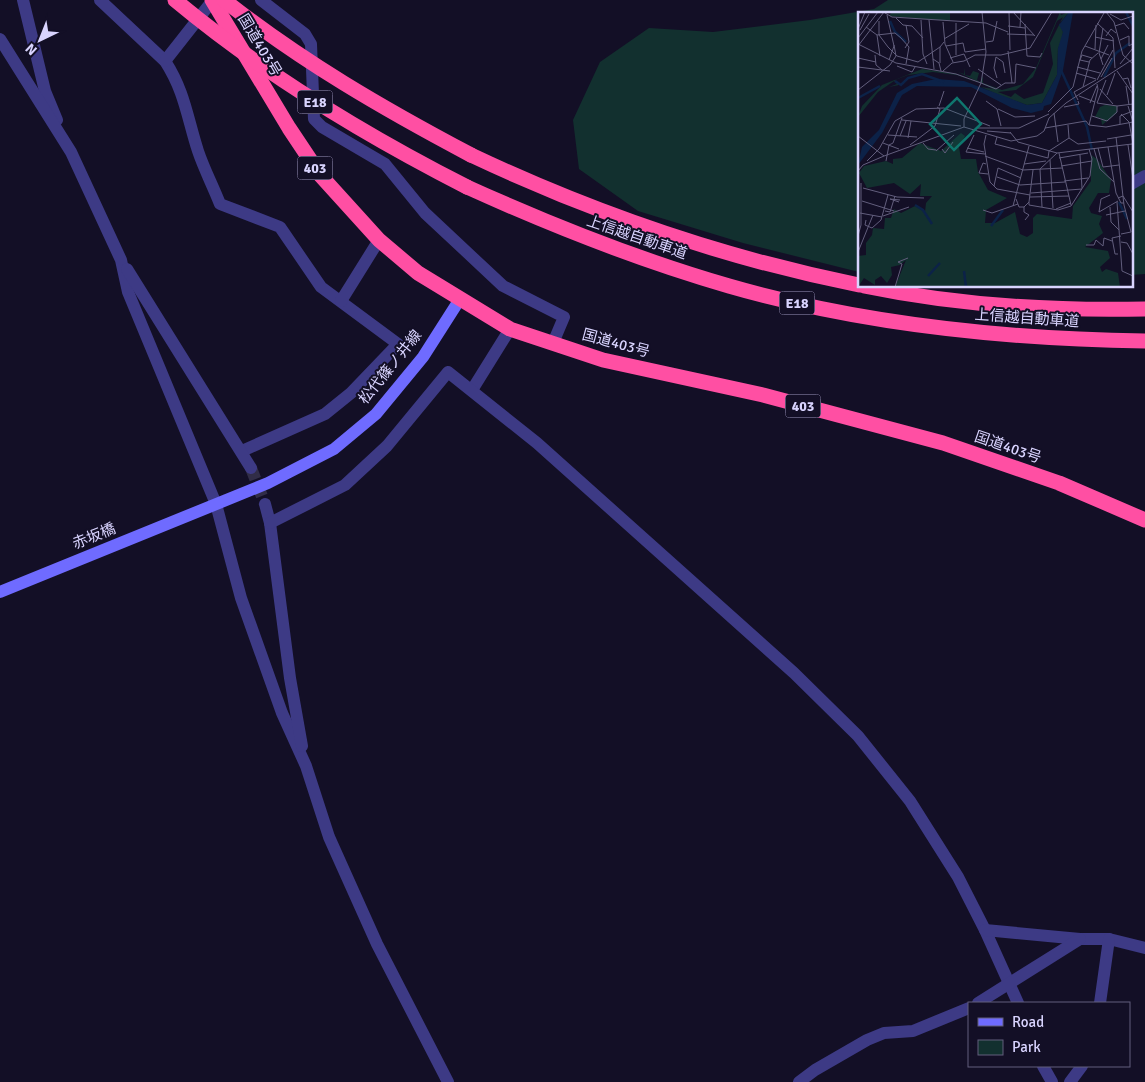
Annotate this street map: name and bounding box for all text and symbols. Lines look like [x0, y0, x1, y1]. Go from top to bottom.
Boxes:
street label: 国道403号 [234, 11, 286, 79]
inset map [858, 12, 1132, 288]
north arrow [15, 15, 65, 65]
text: N [22, 40, 41, 59]
road number: E18 [298, 90, 332, 114]
road number: 403 [298, 156, 332, 180]
street label: 上信越自動車道 [584, 211, 690, 263]
road number: E18 [780, 292, 814, 314]
street label: 上信越自動車道 [974, 305, 1080, 331]
street label: 国道403号 [580, 325, 652, 361]
street label: 松代篠ノ井線 [355, 326, 425, 408]
road number: 403 [786, 394, 820, 418]
street label: 国道403号 [972, 427, 1044, 467]
street label: 赤坂橋 [70, 519, 118, 553]
legend [968, 1002, 1130, 1067]
text: Road [1012, 1013, 1044, 1031]
text: Park [1012, 1038, 1041, 1056]

